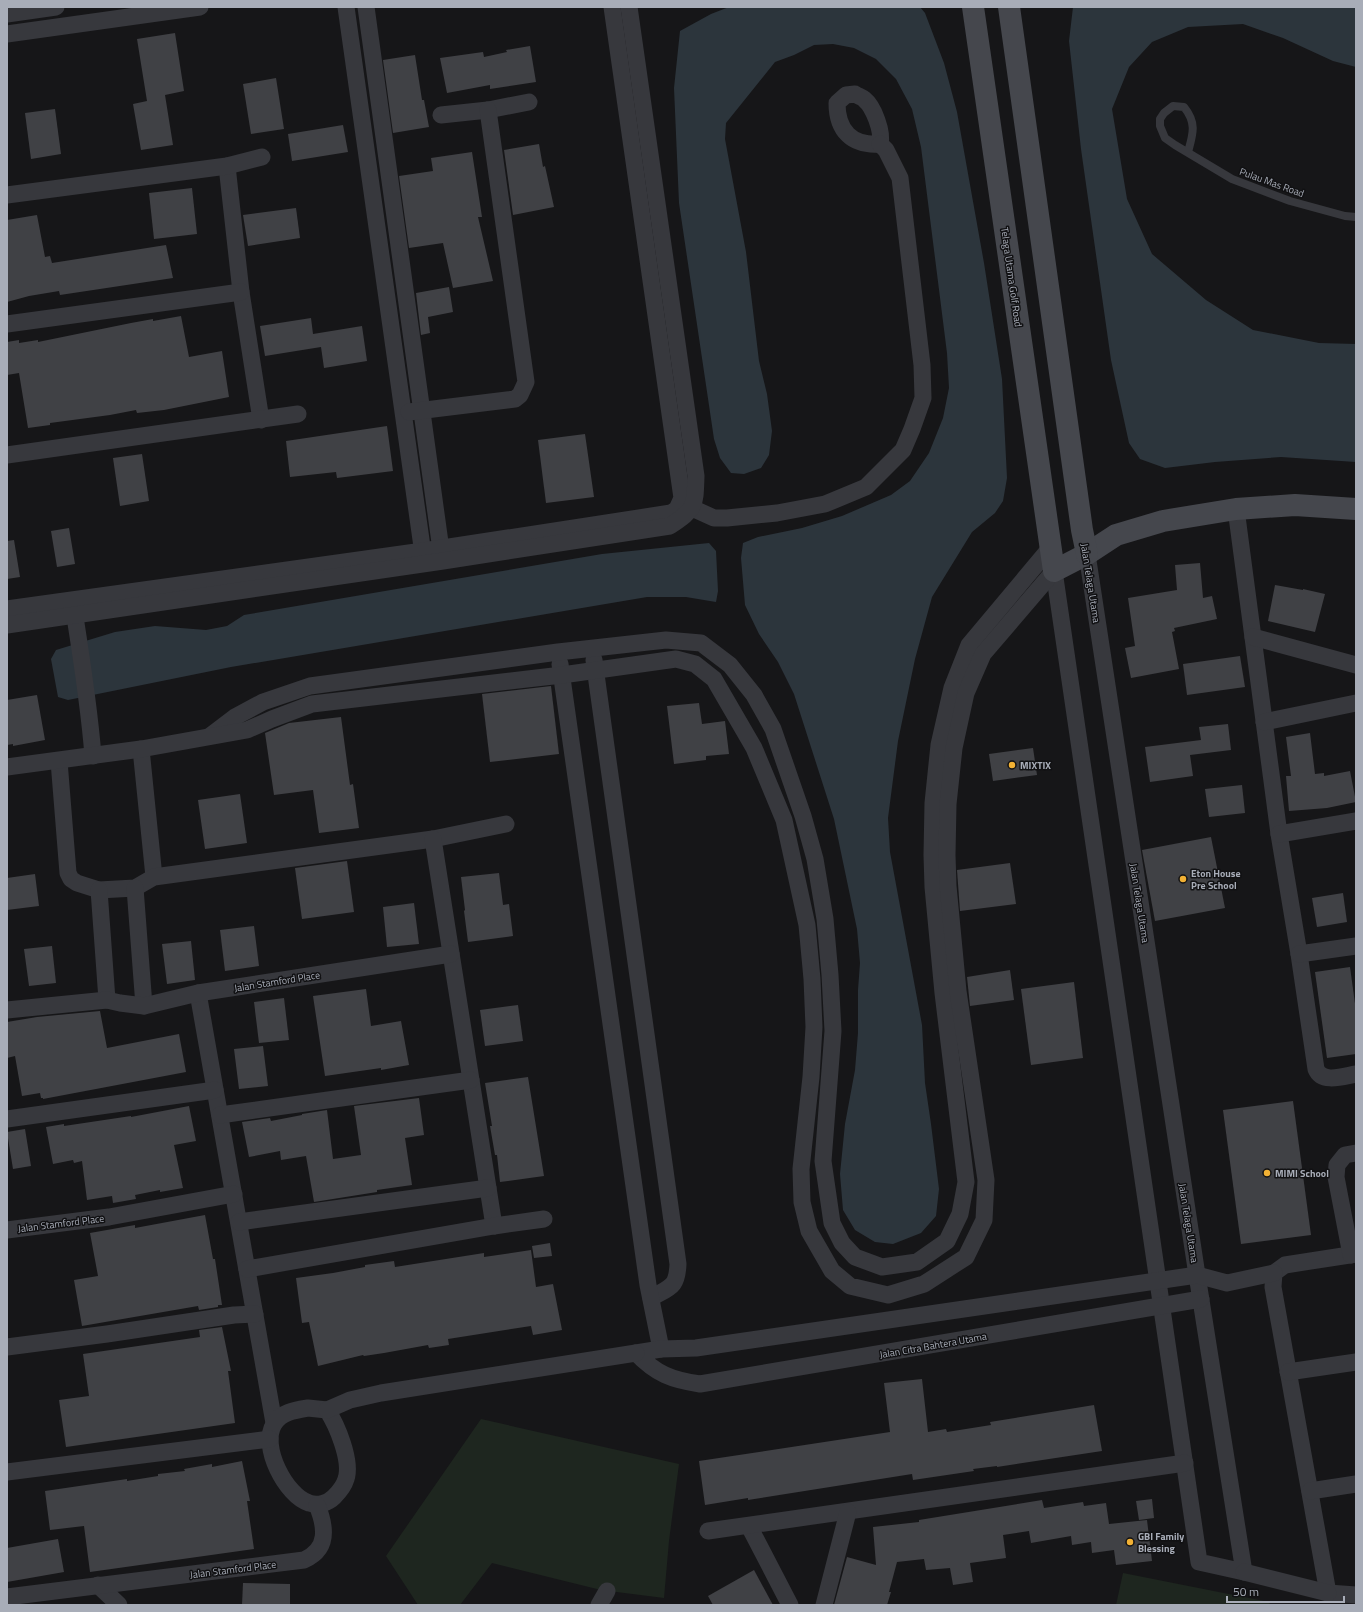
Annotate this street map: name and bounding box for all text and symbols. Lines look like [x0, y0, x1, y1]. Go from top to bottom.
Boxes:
street label: Pulau Mas Road [1237, 164, 1306, 201]
street label: Telaga Utama Golf Road [997, 226, 1026, 328]
street label: Jalan Telaga Utama [1077, 542, 1104, 624]
place label: MIXTIX [1020, 758, 1051, 773]
marker: MIXTIX [1007, 760, 1017, 770]
street label: Jalan Telaga Utama [1126, 862, 1153, 944]
place label: Eton House Pre School [1191, 866, 1241, 893]
marker: Eton House Pre School [1178, 874, 1188, 884]
street label: Jalan Stamford Place [233, 967, 321, 996]
place label: MIMI School [1275, 1166, 1329, 1181]
marker: MIMI School [1262, 1168, 1272, 1178]
street label: Jalan Telaga Utama [1175, 1182, 1202, 1264]
street label: Jalan Stamford Place [17, 1211, 105, 1236]
street label: Jalan Citra Bahtera Utama [878, 1329, 988, 1362]
place label: GBI Family Blessing [1138, 1529, 1184, 1556]
marker: GBI Family Blessing [1125, 1537, 1135, 1547]
street label: Jalan Stamford Place [189, 1557, 277, 1582]
scale bar [1227, 1578, 1344, 1604]
text: 50 m [1233, 1582, 1259, 1601]

